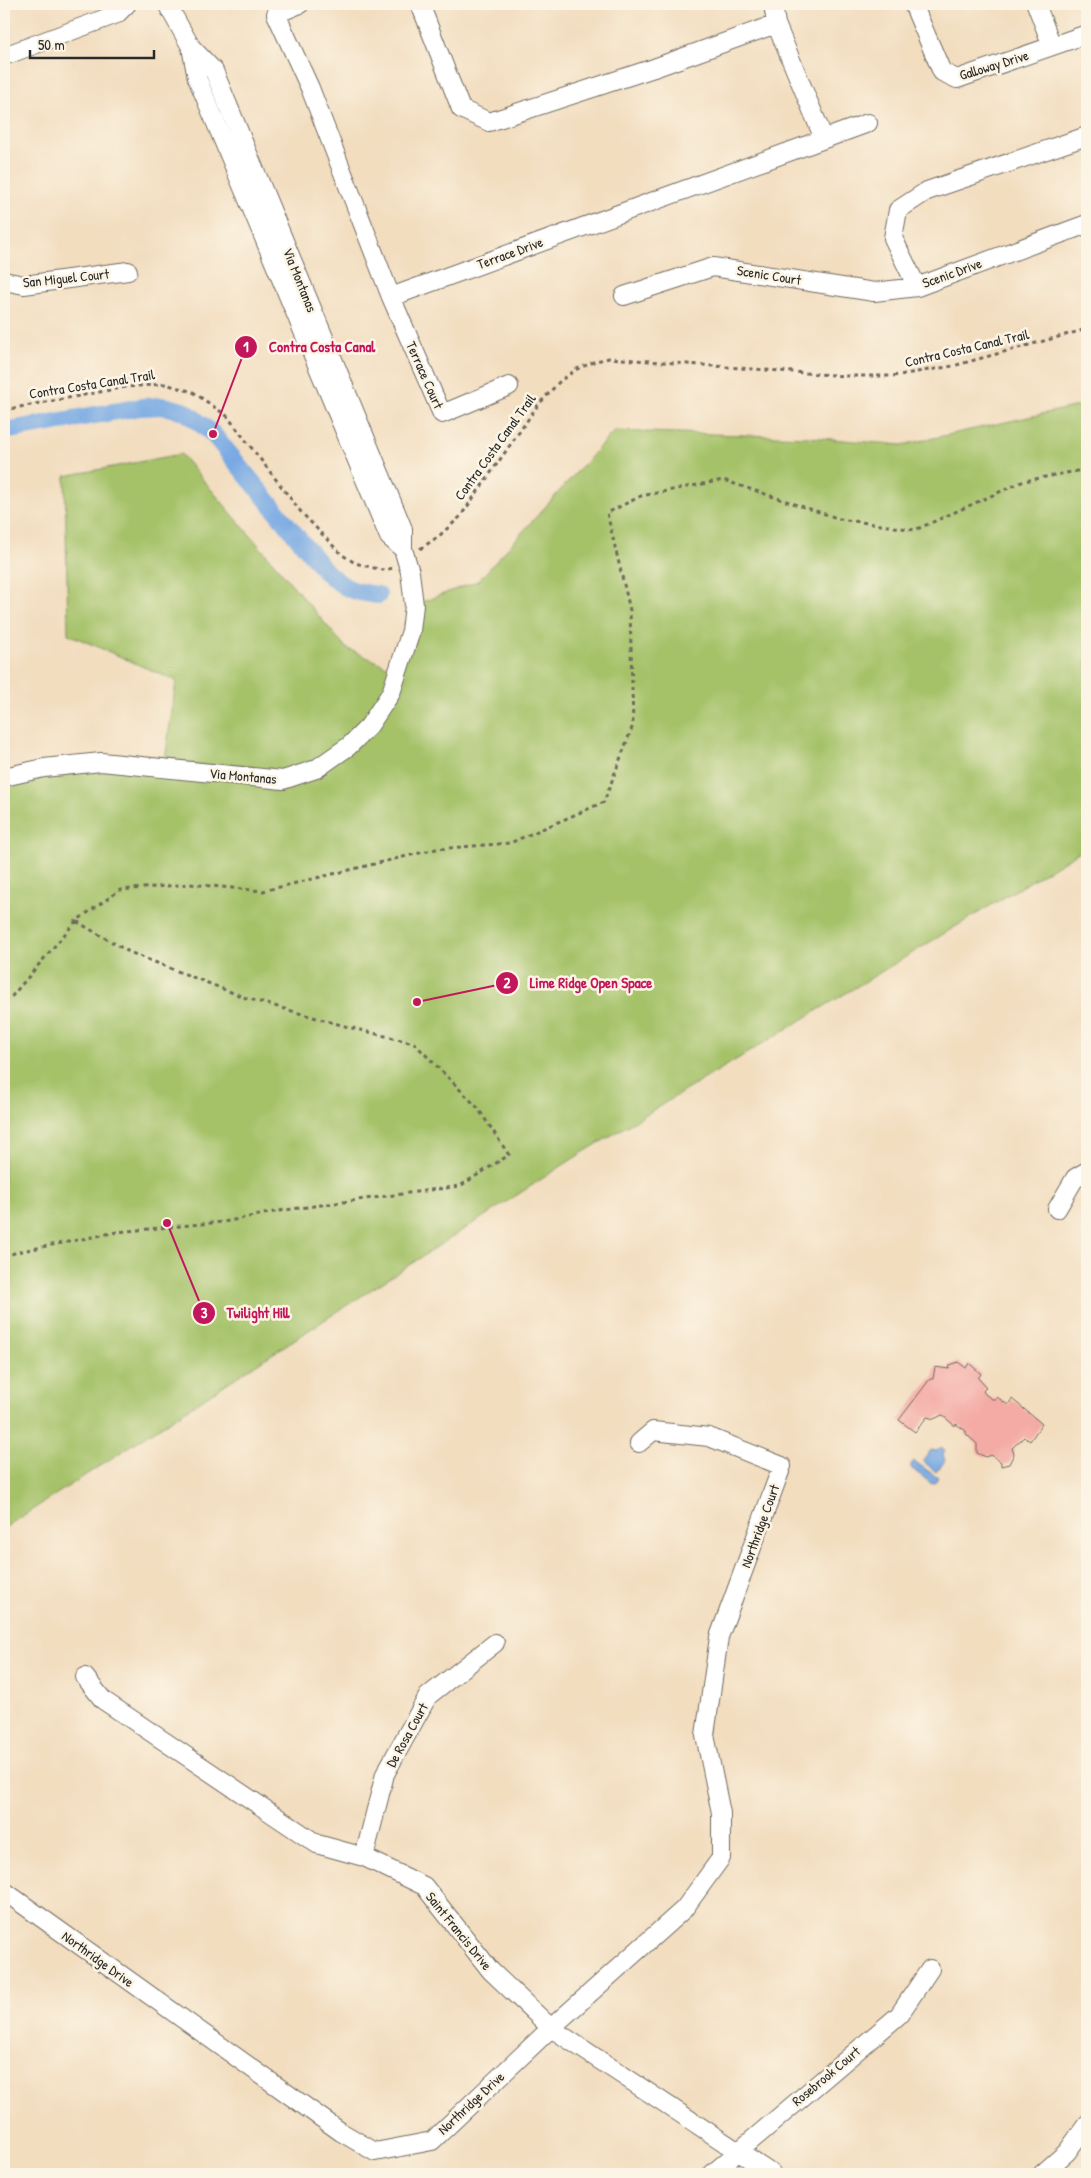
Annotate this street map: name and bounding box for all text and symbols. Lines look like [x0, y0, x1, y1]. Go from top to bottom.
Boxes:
scale bar [30, 28, 154, 60]
text: 50 m [38, 34, 65, 55]
street label: Galloway Drive [957, 45, 1031, 85]
street label: Terrace Drive [474, 232, 546, 273]
street label: Via Montanas [279, 245, 322, 315]
street label: Scenic Drive [919, 253, 985, 292]
street label: Scenic Court [736, 260, 803, 289]
street label: San Miguel Court [22, 264, 110, 292]
street label: Contra Costa Canal Trail [903, 324, 1031, 371]
callout: Contra Costa Canal [233, 332, 385, 362]
text: 1 [243, 336, 249, 357]
text: Contra Costa Canal [269, 336, 376, 357]
street label: Terrace Court [402, 338, 449, 412]
street label: Contra Costa Canal Trail [28, 364, 156, 403]
street label: Contra Costa Canal Trail [450, 390, 540, 504]
street label: Via Montanas [209, 763, 278, 788]
callout: Lime Ridge Open Space [494, 968, 662, 998]
text: 2 [503, 972, 511, 993]
text: Lime Ridge Open Space [530, 972, 652, 994]
callout: Twilight Hill [192, 1298, 300, 1328]
text: 3 [201, 1302, 208, 1323]
text: Twilight Hill [225, 1302, 290, 1324]
street label: Northridge Court [736, 1481, 784, 1570]
street label: De Rosa Court [381, 1699, 432, 1770]
street label: Saint Francis Drive [422, 1888, 497, 1974]
street label: Northridge Drive [58, 1926, 138, 1992]
street label: Rosebrook Court [788, 2041, 864, 2110]
street label: Northridge Drive [433, 2067, 509, 2139]

